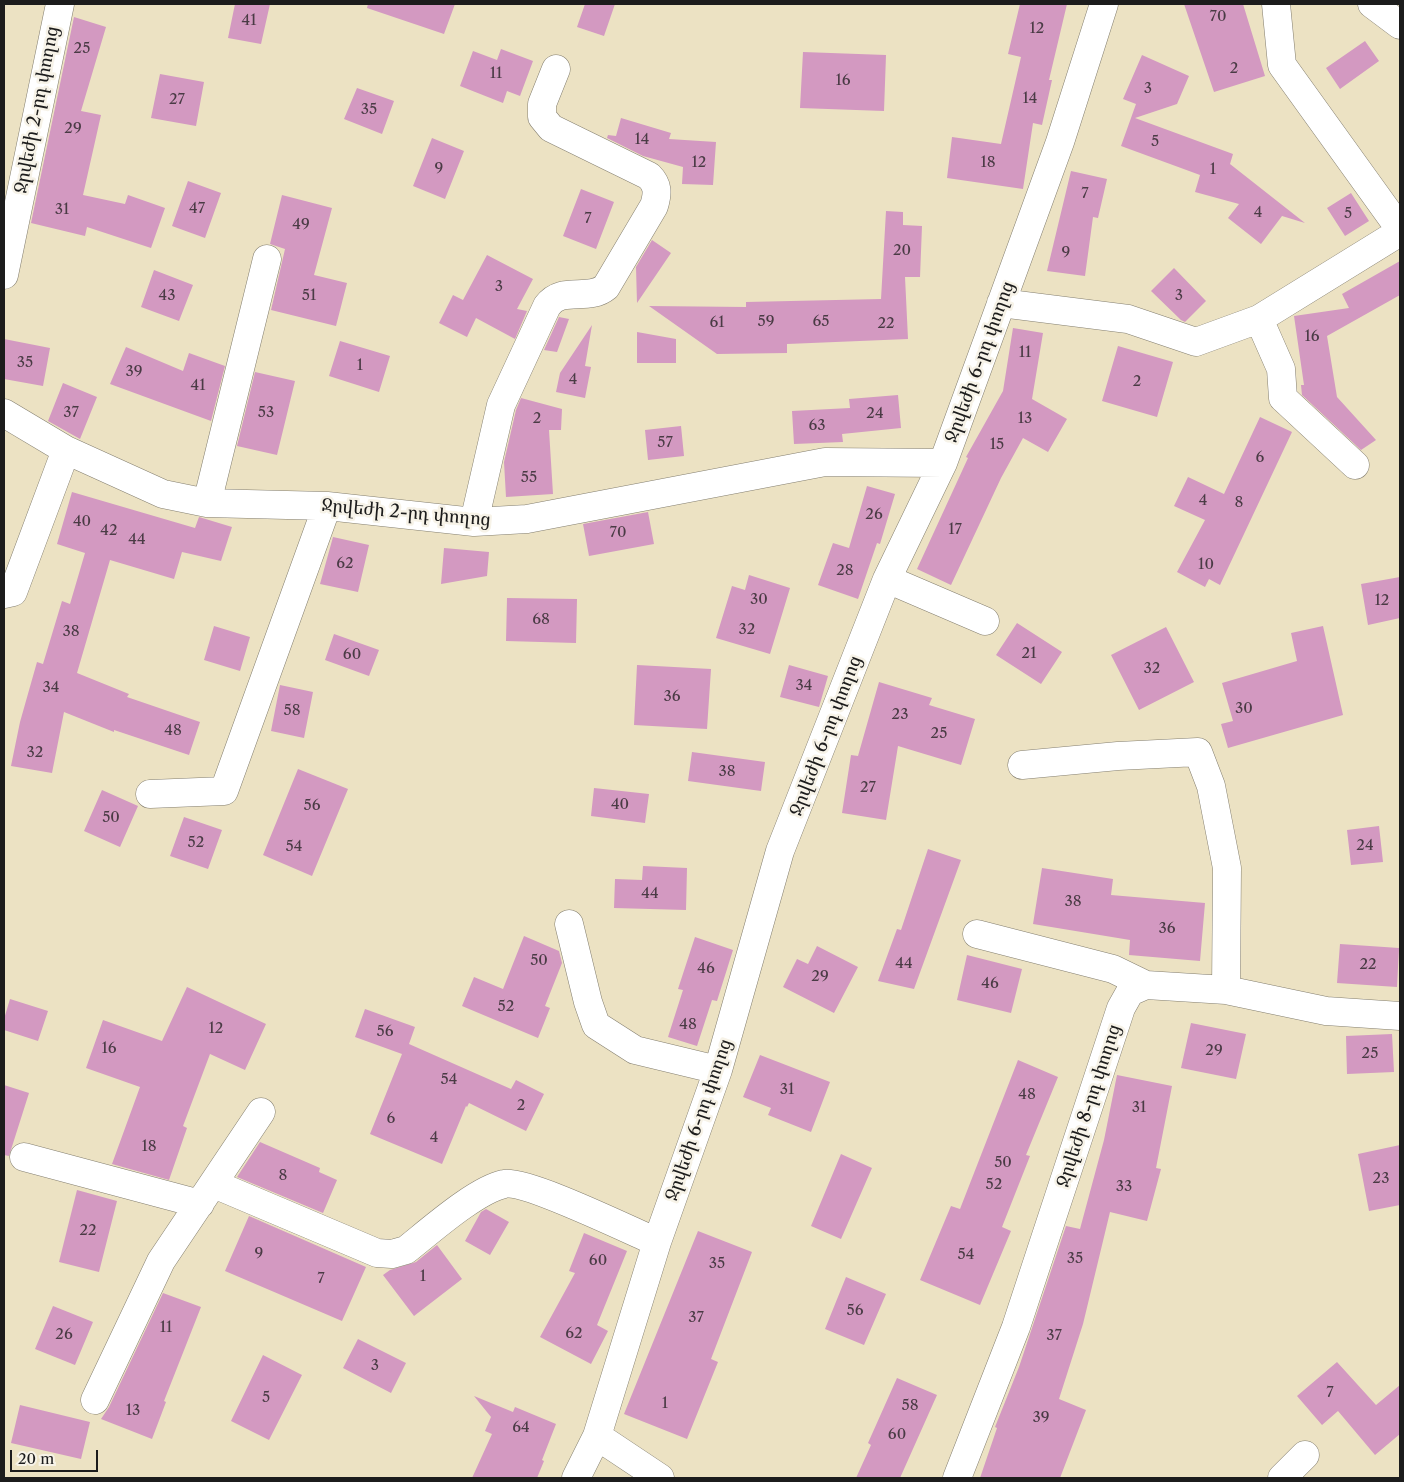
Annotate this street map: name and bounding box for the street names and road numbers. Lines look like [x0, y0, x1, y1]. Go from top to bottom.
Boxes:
street label: Ջրվեժի 2-րդ փողոց [10, 25, 64, 195]
street label: Ջրվեժի 6-րդ փողոց [941, 278, 1019, 446]
street label: Ջրվեժի 2-րդ փողոց [320, 495, 492, 531]
street label: Ջրվեժի 6-րդ փողոց [785, 653, 867, 819]
street label: Ջրվեժի 8-րդ փողոց [1052, 1022, 1126, 1190]
street label: Ջրվեժի 6-րդ փողոց [661, 1036, 737, 1204]

